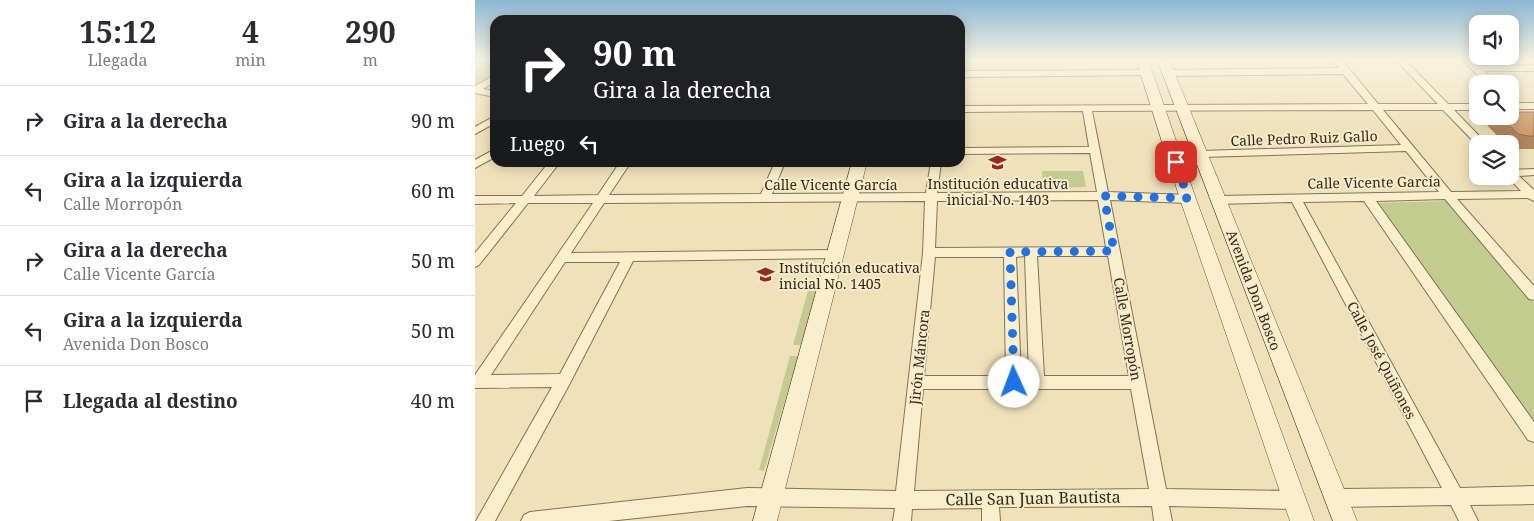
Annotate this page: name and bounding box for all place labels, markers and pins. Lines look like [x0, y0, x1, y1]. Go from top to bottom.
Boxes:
pin [1155, 141, 1197, 183]
school or university icon: Institución educativa inicial No. 1403 [988, 153, 1008, 173]
place label: Institución educativa inicial No. 1403 [928, 174, 1069, 209]
place label: Institución educativa inicial No. 1405 [779, 258, 920, 293]
school or university icon: Institución educativa inicial No. 1405 [755, 265, 775, 285]

